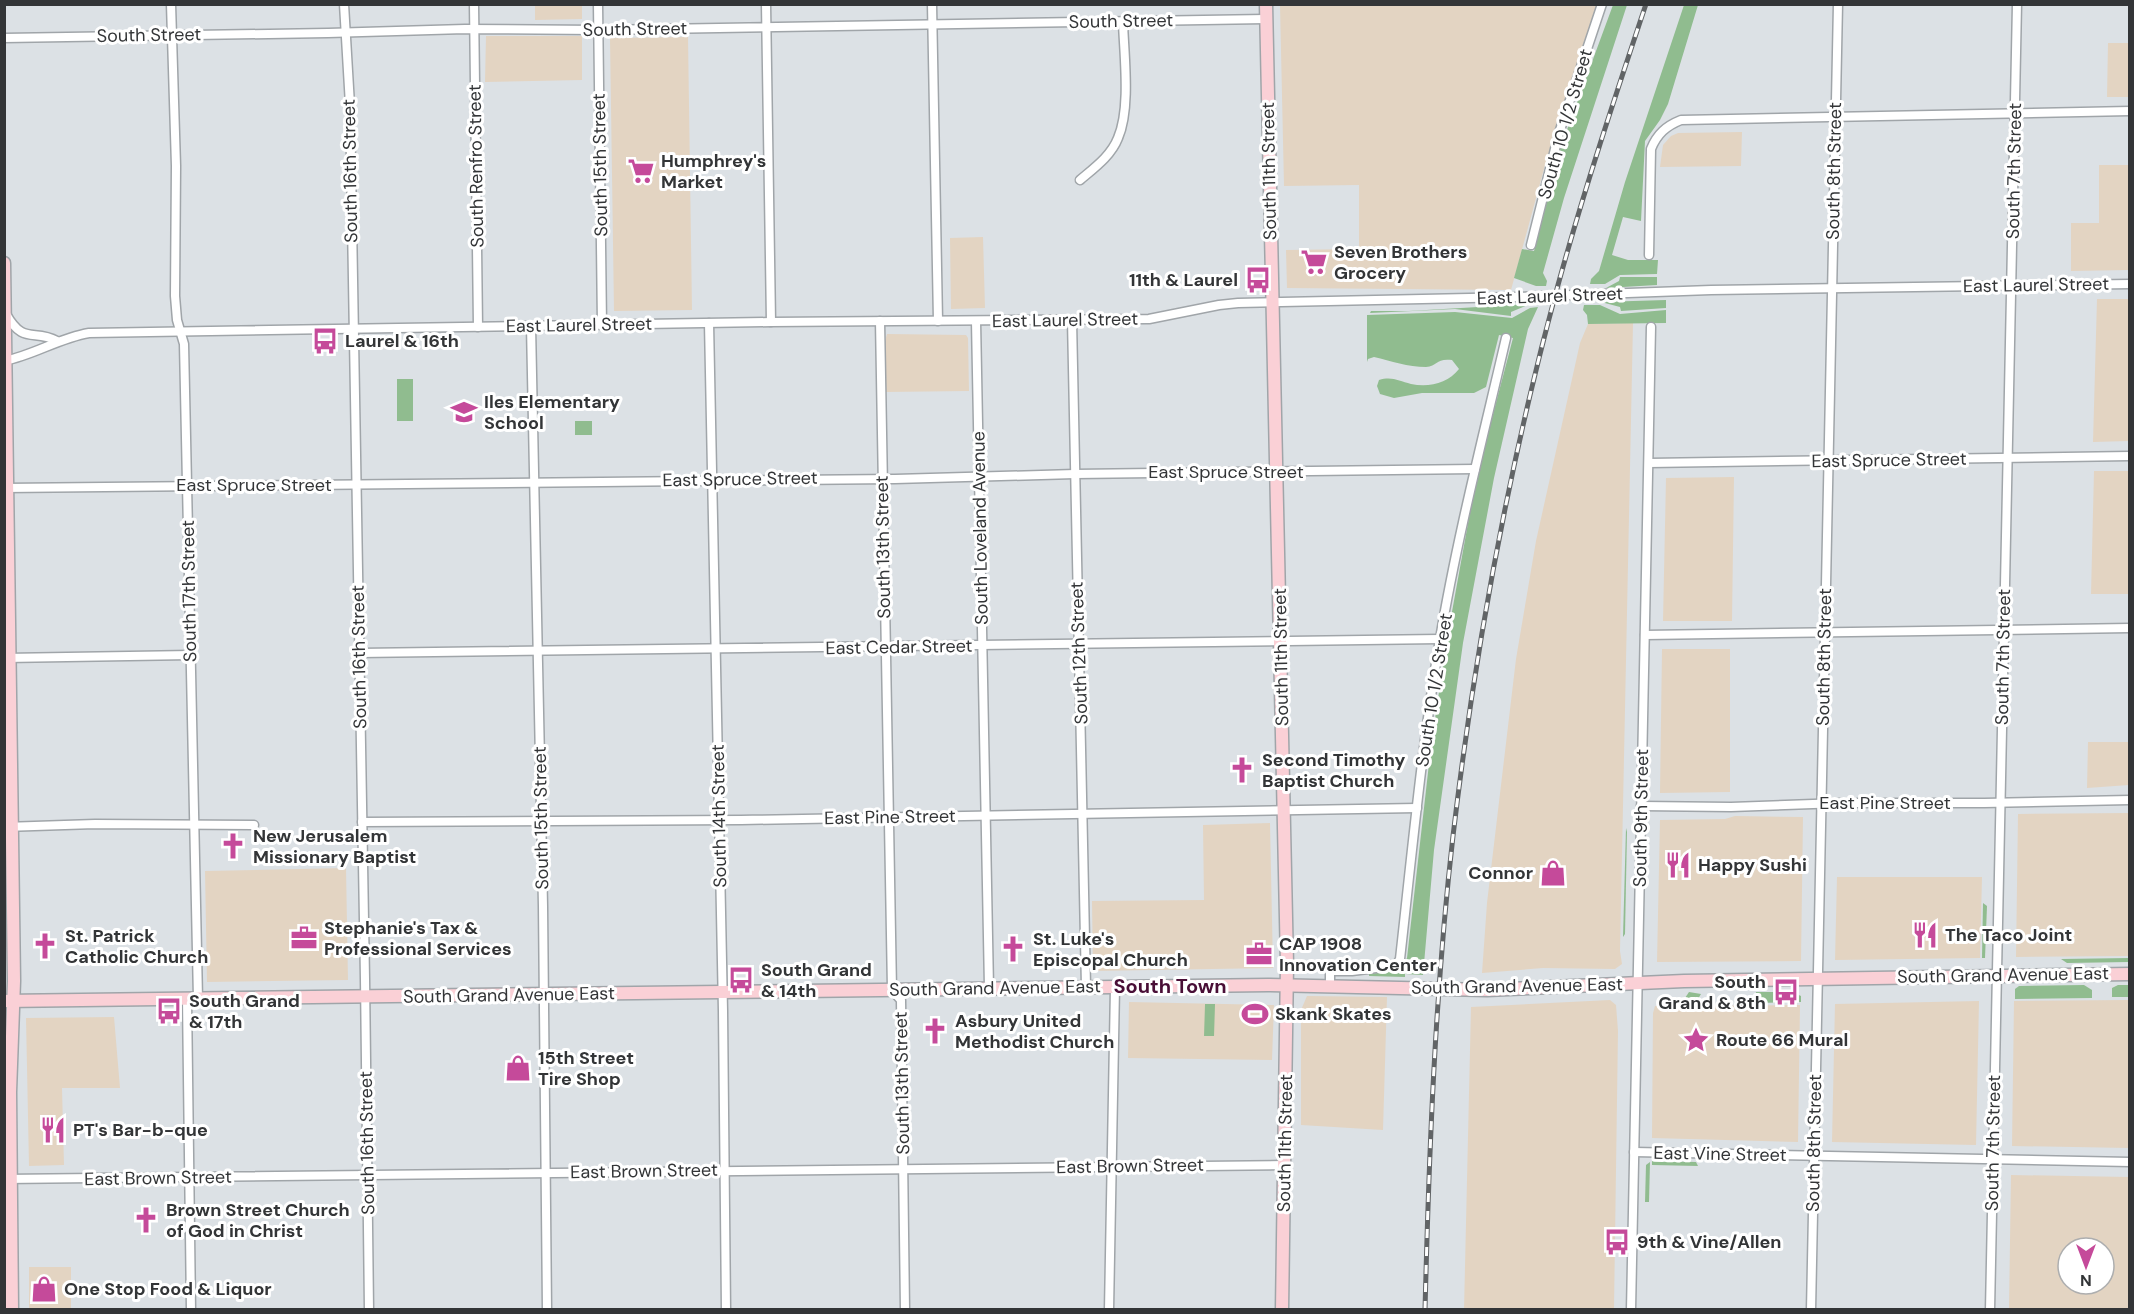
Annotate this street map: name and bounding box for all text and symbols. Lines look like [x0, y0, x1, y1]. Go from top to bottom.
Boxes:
street label: South Street [1068, 8, 1174, 34]
street label: South Street [582, 16, 688, 42]
street label: South Street [96, 22, 202, 48]
street label: South 10 1/2 Street [1532, 46, 1598, 202]
street label: South Renfro Street [463, 84, 489, 248]
street label: South 15th Street [587, 93, 613, 237]
street label: South 16th Street [337, 99, 363, 243]
street label: South 11th Street [1256, 102, 1282, 240]
street label: South 8th Street [1821, 102, 1847, 240]
street label: South 7th Street [2001, 103, 2027, 239]
place label: Humphrey's Market [661, 149, 766, 194]
supermarket icon: Humphrey's Market [626, 156, 656, 186]
place label: Seven Brothers Grocery [1334, 240, 1467, 285]
supermarket icon: Seven Brothers Grocery [1299, 247, 1329, 277]
bus stop icon: 11th & Laurel [1243, 265, 1273, 295]
place label: 11th & Laurel [1129, 268, 1238, 292]
street label: East Laurel Street [1963, 272, 2109, 298]
street label: East Laurel Street [1476, 281, 1624, 311]
street label: East Laurel Street [992, 307, 1138, 333]
street label: East Laurel Street [506, 312, 652, 338]
bus stop icon: Laurel & 16th [310, 326, 340, 356]
place label: Laurel & 16th [345, 329, 459, 353]
place label: Iles Elementary School [484, 390, 620, 435]
school or university icon: Iles Elementary School [449, 397, 479, 427]
street label: South Loveland Avenue [966, 431, 994, 625]
street label: East Spruce Street [1811, 447, 1967, 473]
street label: East Spruce Street [1148, 460, 1304, 484]
street label: East Spruce Street [662, 466, 818, 492]
street label: East Spruce Street [176, 473, 332, 497]
street label: South 13th Street [870, 475, 896, 619]
street label: South 17th Street [176, 520, 202, 662]
street label: South 12th Street [1065, 581, 1093, 725]
street label: South 16th Street [346, 585, 372, 729]
street label: South 11th Street [1268, 588, 1294, 726]
street label: South 8th Street [1811, 588, 1837, 726]
street label: South 7th Street [1990, 589, 2016, 725]
street label: South 10 1/2 Street [1410, 611, 1458, 769]
street label: East Cedar Street [825, 634, 973, 660]
street label: South 14th Street [706, 744, 732, 888]
street label: South 15th Street [528, 746, 554, 890]
place label: Second Timothy Baptist Church [1262, 748, 1406, 793]
street label: South 9th Street [1628, 749, 1654, 887]
church icon: Second Timothy Baptist Church [1227, 755, 1257, 785]
street label: East Pine Street [1819, 791, 1951, 815]
street label: East Pine Street [824, 804, 956, 830]
place label: New Jerusalem Missionary Baptist [253, 824, 416, 869]
church icon: New Jerusalem Missionary Baptist [218, 831, 248, 861]
restaurant icon: Happy Sushi [1663, 850, 1693, 880]
place label: Happy Sushi [1698, 853, 1807, 877]
shop icon: Connor [1538, 858, 1568, 888]
place label: Connor [1468, 861, 1533, 885]
place label: Stephanie's Tax & Professional Services [324, 916, 512, 961]
restaurant icon: The Taco Joint [1910, 920, 1940, 950]
office icon: Stephanie's Tax & Professional Services [289, 923, 319, 953]
place label: The Taco Joint [1945, 923, 2072, 947]
place label: St. Patrick Catholic Church [65, 924, 208, 969]
place label: St. Luke's Episcopal Church [1033, 927, 1188, 972]
church icon: St. Patrick Catholic Church [30, 931, 60, 961]
place label: CAP 1908 Innovation Center [1279, 932, 1437, 977]
church icon: St. Luke's Episcopal Church [998, 934, 1028, 964]
office icon: CAP 1908 Innovation Center [1244, 939, 1274, 969]
place label: South Grand & 14th [761, 958, 872, 1003]
street label: South Grand Avenue East [1897, 961, 2109, 989]
bus stop icon: South Grand & 14th [726, 965, 756, 995]
place label: South Grand & 8th [1658, 970, 1766, 1015]
street label: South Grand Avenue East [1411, 972, 1623, 1000]
district label: South Town [1113, 973, 1227, 999]
street label: South Grand Avenue East [889, 974, 1101, 1002]
bus stop icon: South Grand & 8th [1771, 977, 1801, 1007]
street label: South Grand Avenue East [403, 981, 615, 1009]
place label: South Grand & 17th [189, 989, 300, 1034]
bus stop icon: South Grand & 17th [154, 996, 184, 1026]
sports icon: Skank Skates [1240, 999, 1270, 1029]
place label: Skank Skates [1275, 1002, 1392, 1026]
place label: Asbury United Methodist Church [955, 1009, 1114, 1054]
street label: South 13th Street [889, 1011, 915, 1155]
church icon: Asbury United Methodist Church [920, 1016, 950, 1046]
place icon: Route 66 Mural [1681, 1025, 1711, 1055]
place label: Route 66 Mural [1716, 1028, 1848, 1052]
place label: 15th Street Tire Shop [538, 1046, 634, 1091]
shop icon: 15th Street Tire Shop [503, 1053, 533, 1083]
street label: South 16th Street [354, 1071, 380, 1215]
street label: South 11th Street [1272, 1074, 1298, 1212]
street label: South 8th Street [1801, 1074, 1827, 1212]
street label: South 7th Street [1980, 1075, 2006, 1211]
restaurant icon: PT's Bar-b-que [38, 1115, 68, 1145]
place label: PT's Bar-b-que [73, 1118, 208, 1142]
street label: East Vine Street [1653, 1141, 1787, 1167]
street label: East Brown Street [1056, 1153, 1204, 1179]
street label: East Brown Street [570, 1158, 718, 1184]
street label: East Brown Street [84, 1165, 232, 1191]
place label: Brown Street Church of God in Christ [166, 1198, 350, 1243]
church icon: Brown Street Church of God in Christ [131, 1205, 161, 1235]
bus stop icon: 9th & Vine/Allen [1602, 1227, 1632, 1257]
place label: 9th & Vine/Allen [1637, 1230, 1781, 1254]
north arrow [2056, 1236, 2116, 1296]
text: N [2080, 1270, 2092, 1291]
shop icon: One Stop Food & Liquor [29, 1274, 59, 1304]
place label: One Stop Food & Liquor [64, 1277, 272, 1301]

